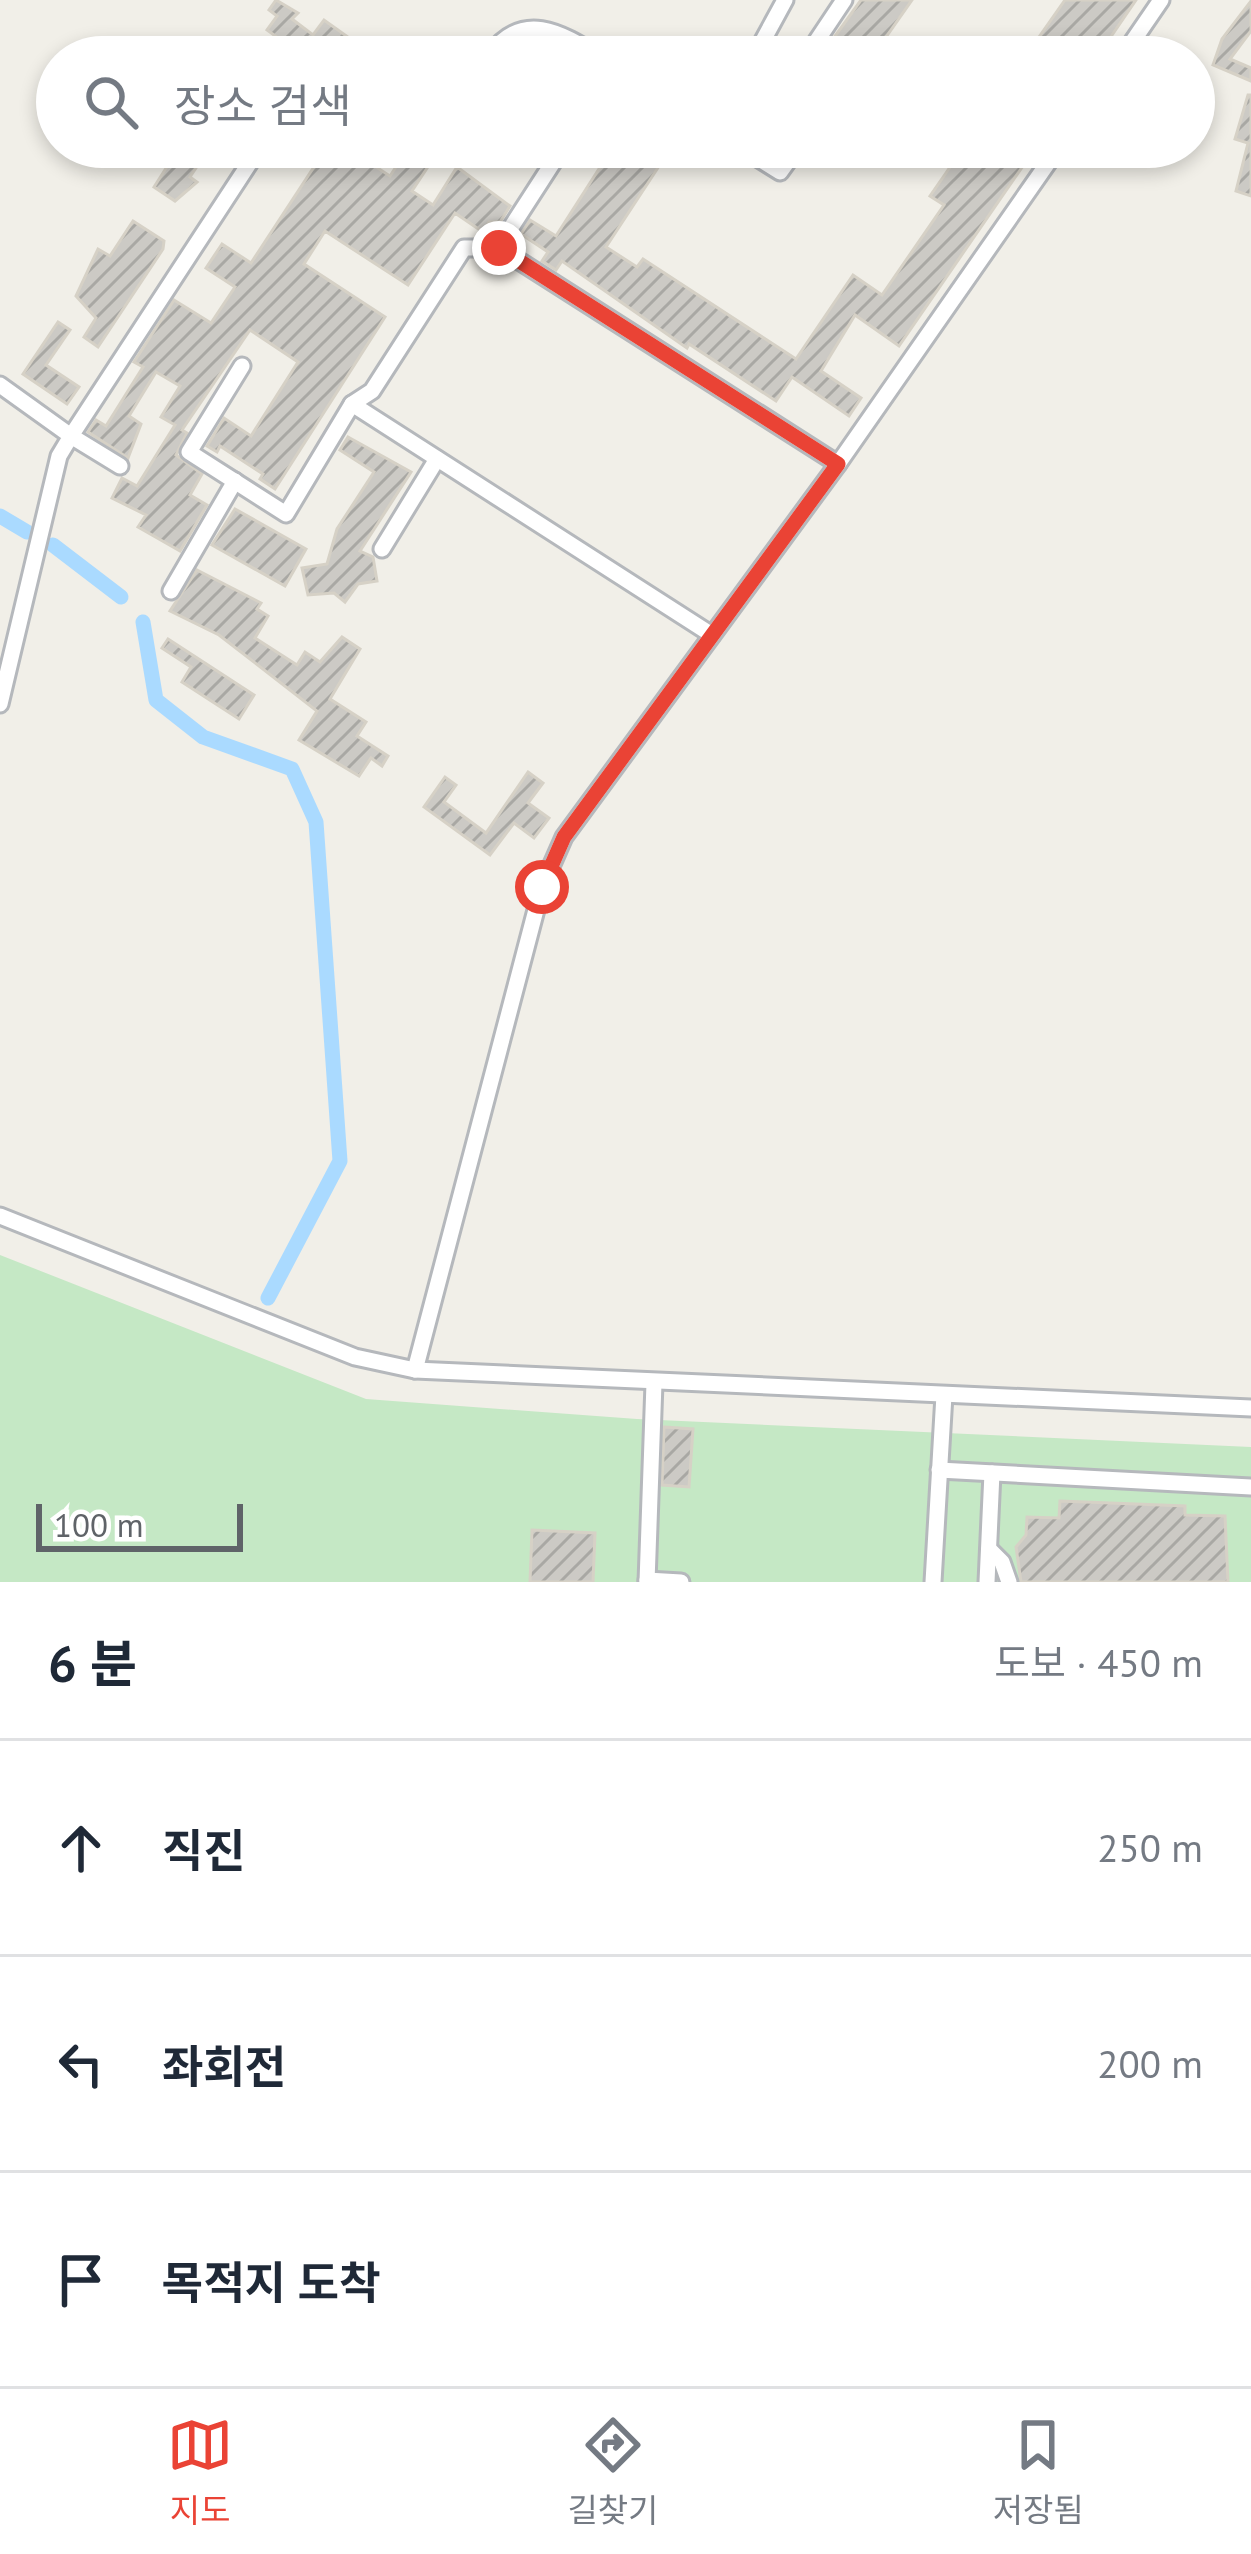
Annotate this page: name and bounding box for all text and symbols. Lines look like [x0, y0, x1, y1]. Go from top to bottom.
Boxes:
search box [36, 36, 1215, 168]
icon: search [78, 69, 144, 135]
text: 장소 검색 [174, 76, 352, 134]
route end [472, 221, 526, 275]
route start [515, 860, 569, 914]
scale bar [36, 1498, 243, 1551]
text: 100 m [54, 1503, 144, 1546]
text: 6 분 [48, 1630, 137, 1696]
text: 도보 · 450 m [994, 1637, 1203, 1688]
icon: ahead [48, 1815, 114, 1881]
text: 직진 [162, 1821, 245, 1879]
text: 250 m [1097, 1822, 1203, 1873]
icon: left [48, 2031, 114, 2097]
text: 좌회전 [162, 2037, 286, 2095]
text: 200 m [1097, 2038, 1203, 2089]
icon: arrive [48, 2247, 114, 2313]
text: 목적지 도착 [162, 2253, 380, 2311]
tab: 지도 [167, 2412, 233, 2532]
tab: 길찾기 [567, 2412, 658, 2532]
tab: 저장됨 [993, 2412, 1084, 2532]

